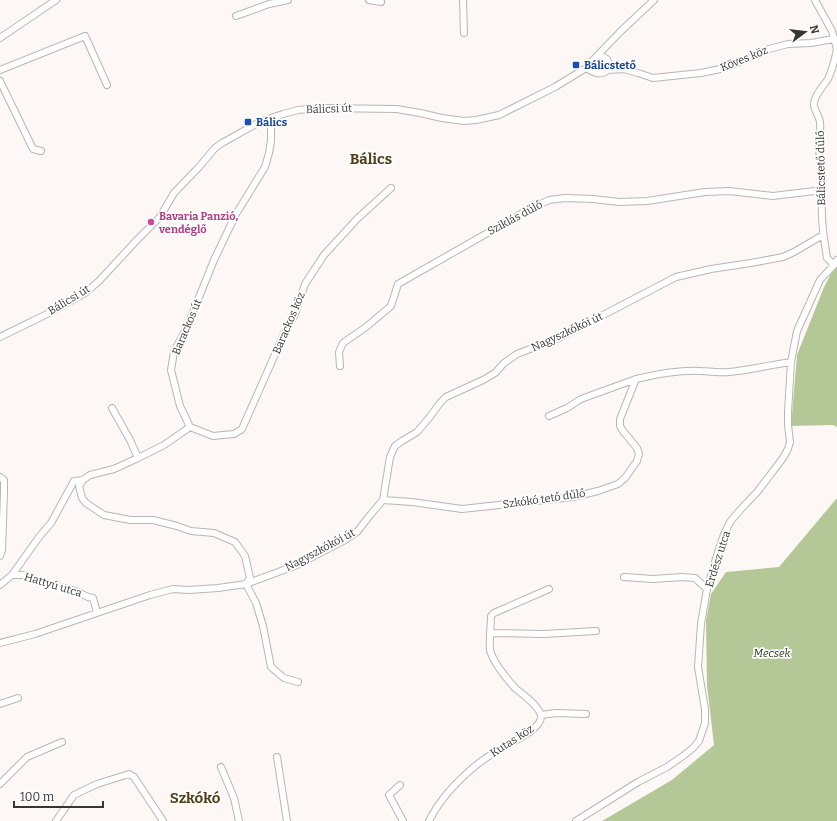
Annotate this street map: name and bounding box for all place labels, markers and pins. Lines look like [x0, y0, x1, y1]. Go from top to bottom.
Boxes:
place label: Bálicstető [584, 59, 636, 72]
marker: Bálicstető [571, 60, 581, 70]
place label: Bálics [256, 116, 288, 129]
marker: Bálics [243, 117, 253, 127]
place label: Bavaria Panzió, vendéglő [158, 210, 238, 236]
marker: Bavaria Panzió, vendéglő [146, 217, 156, 227]

